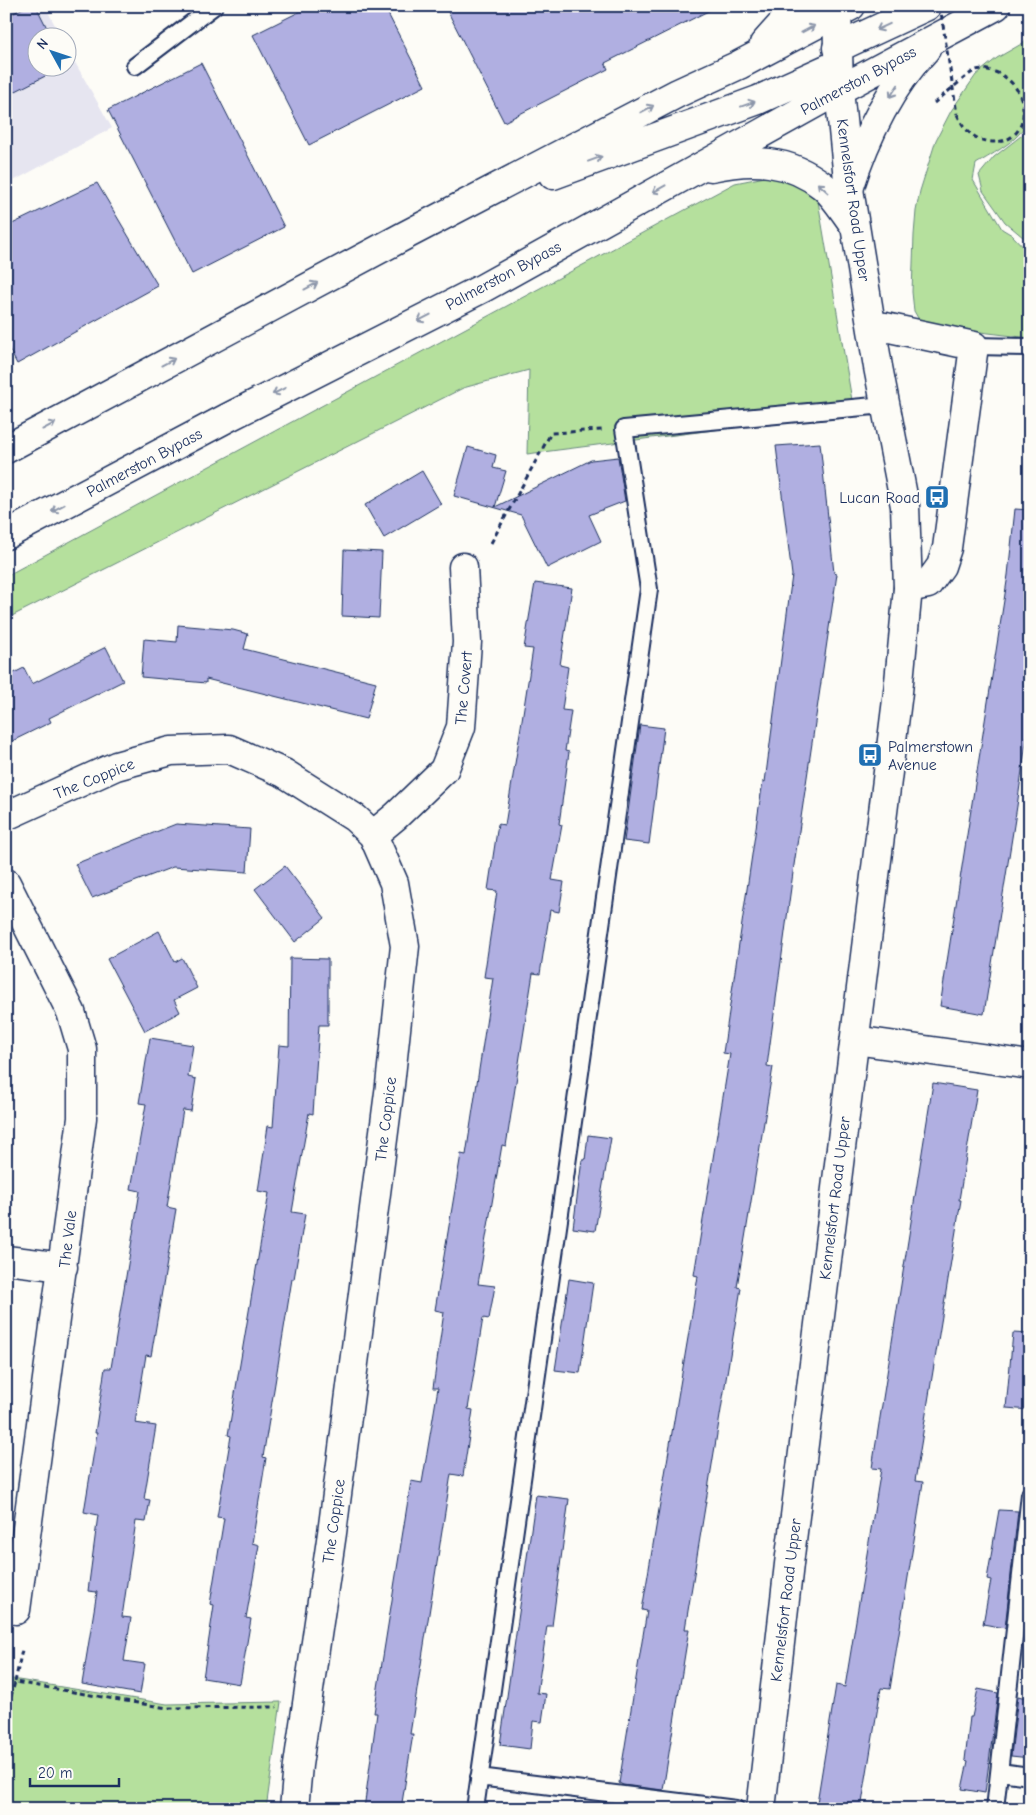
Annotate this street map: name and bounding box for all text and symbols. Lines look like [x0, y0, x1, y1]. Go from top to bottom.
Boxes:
one-way arrow [876, 22, 891, 32]
one-way arrow [800, 24, 815, 34]
north arrow [28, 28, 78, 78]
text: N [33, 35, 52, 53]
street label: Palmerston Bypass [798, 43, 920, 119]
one-way arrow [889, 83, 899, 97]
one-way arrow [739, 99, 755, 108]
one-way arrow [639, 104, 654, 113]
street label: Kennelsfort Road Upper [833, 118, 873, 283]
one-way arrow [587, 154, 602, 163]
one-way arrow [817, 182, 830, 194]
one-way arrow [652, 185, 666, 195]
street label: Palmerston Bypass [443, 238, 565, 314]
one-way arrow [303, 281, 318, 290]
one-way arrow [417, 314, 432, 323]
one-way arrow [160, 357, 174, 367]
one-way arrow [272, 387, 287, 396]
one-way arrow [41, 421, 56, 430]
street label: Palmerston Bypass [84, 425, 206, 501]
bus stop icon: Lucan Road [924, 484, 950, 510]
place label: Lucan Road [839, 489, 920, 507]
one-way arrow [51, 504, 66, 513]
street label: The Covert [452, 650, 476, 726]
place label: Palmerstown Avenue [888, 738, 973, 774]
bus stop icon: Palmerstown Avenue [857, 742, 883, 768]
street label: The Coppice [52, 755, 137, 803]
street label: The Coppice [372, 1076, 400, 1162]
street label: Kennelsfort Road Upper [816, 1115, 854, 1281]
street label: The Vale [56, 1209, 80, 1269]
street label: The Coppice [319, 1478, 349, 1564]
street label: Kennelsfort Road Upper [767, 1517, 805, 1683]
scale bar [30, 1755, 119, 1787]
text: 20 m [38, 1764, 72, 1782]

